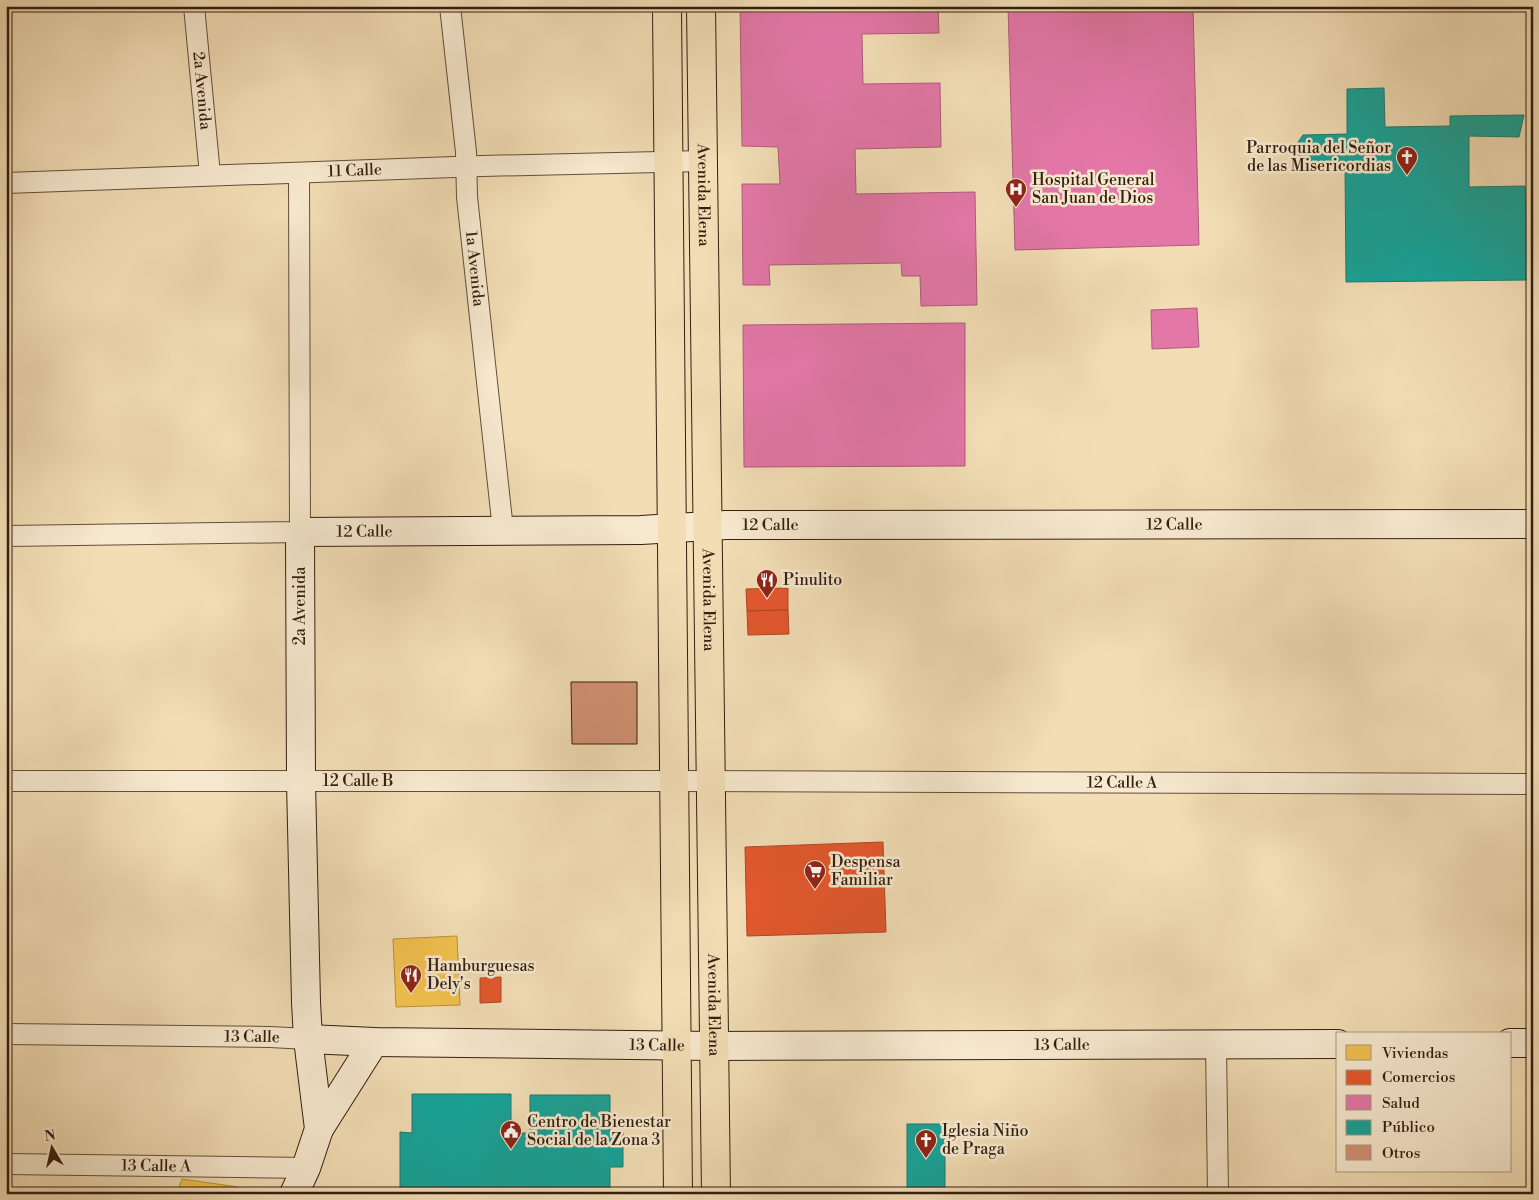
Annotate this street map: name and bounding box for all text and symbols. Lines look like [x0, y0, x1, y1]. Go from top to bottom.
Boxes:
street label: 2a Avenida [188, 51, 216, 132]
place label: Parroquia del Señor de las Misericordias [1246, 138, 1391, 176]
street label: Avenida Elena [693, 142, 714, 247]
church icon: Parroquia del Señor de las Misericordias [1395, 145, 1419, 176]
street label: 11 Calle [327, 160, 382, 182]
place label: Hospital General San Juan de Dios [1032, 170, 1155, 208]
hospital icon: Hospital General San Juan de Dios [1004, 177, 1028, 208]
street label: 1a Avenida [461, 230, 489, 309]
street label: 12 Calle [1146, 514, 1203, 534]
street label: 12 Calle [742, 515, 799, 535]
street label: 12 Calle [336, 521, 393, 542]
street label: Avenida Elena [698, 547, 719, 652]
street label: 2a Avenida [290, 566, 310, 645]
restaurant icon: Pinulito [755, 568, 779, 599]
place label: Pinulito [783, 570, 842, 590]
street label: 12 Calle B [323, 771, 393, 791]
street label: 12 Calle A [1087, 772, 1158, 793]
place label: Despensa Familiar [831, 852, 901, 890]
supermarket icon: Despensa Familiar [803, 859, 827, 890]
street label: Avenida Elena [703, 952, 724, 1057]
place label: Hamburguesas Dely's [427, 956, 535, 994]
restaurant icon: Hamburguesas Dely's [399, 963, 423, 994]
street label: 13 Calle [224, 1026, 280, 1048]
legend [1336, 1032, 1512, 1172]
street label: 13 Calle [629, 1035, 685, 1056]
street label: 13 Calle [1034, 1035, 1090, 1055]
text: Viviendas [1381, 1044, 1448, 1063]
text: Comercios [1382, 1068, 1455, 1087]
text: Salud [1382, 1094, 1420, 1113]
place label: Centro de Bienestar Social de la Zona 3 [527, 1112, 671, 1150]
text: Público [1382, 1118, 1435, 1137]
public building icon: Centro de Bienestar Social de la Zona 3 [499, 1119, 523, 1150]
place label: Iglesia Niño de Praga [942, 1121, 1029, 1159]
north arrow [28, 1122, 78, 1172]
text: N [43, 1126, 57, 1146]
church icon: Iglesia Niño de Praga [914, 1128, 938, 1159]
text: Otros [1382, 1144, 1420, 1163]
street label: 13 Calle A [121, 1156, 192, 1176]

